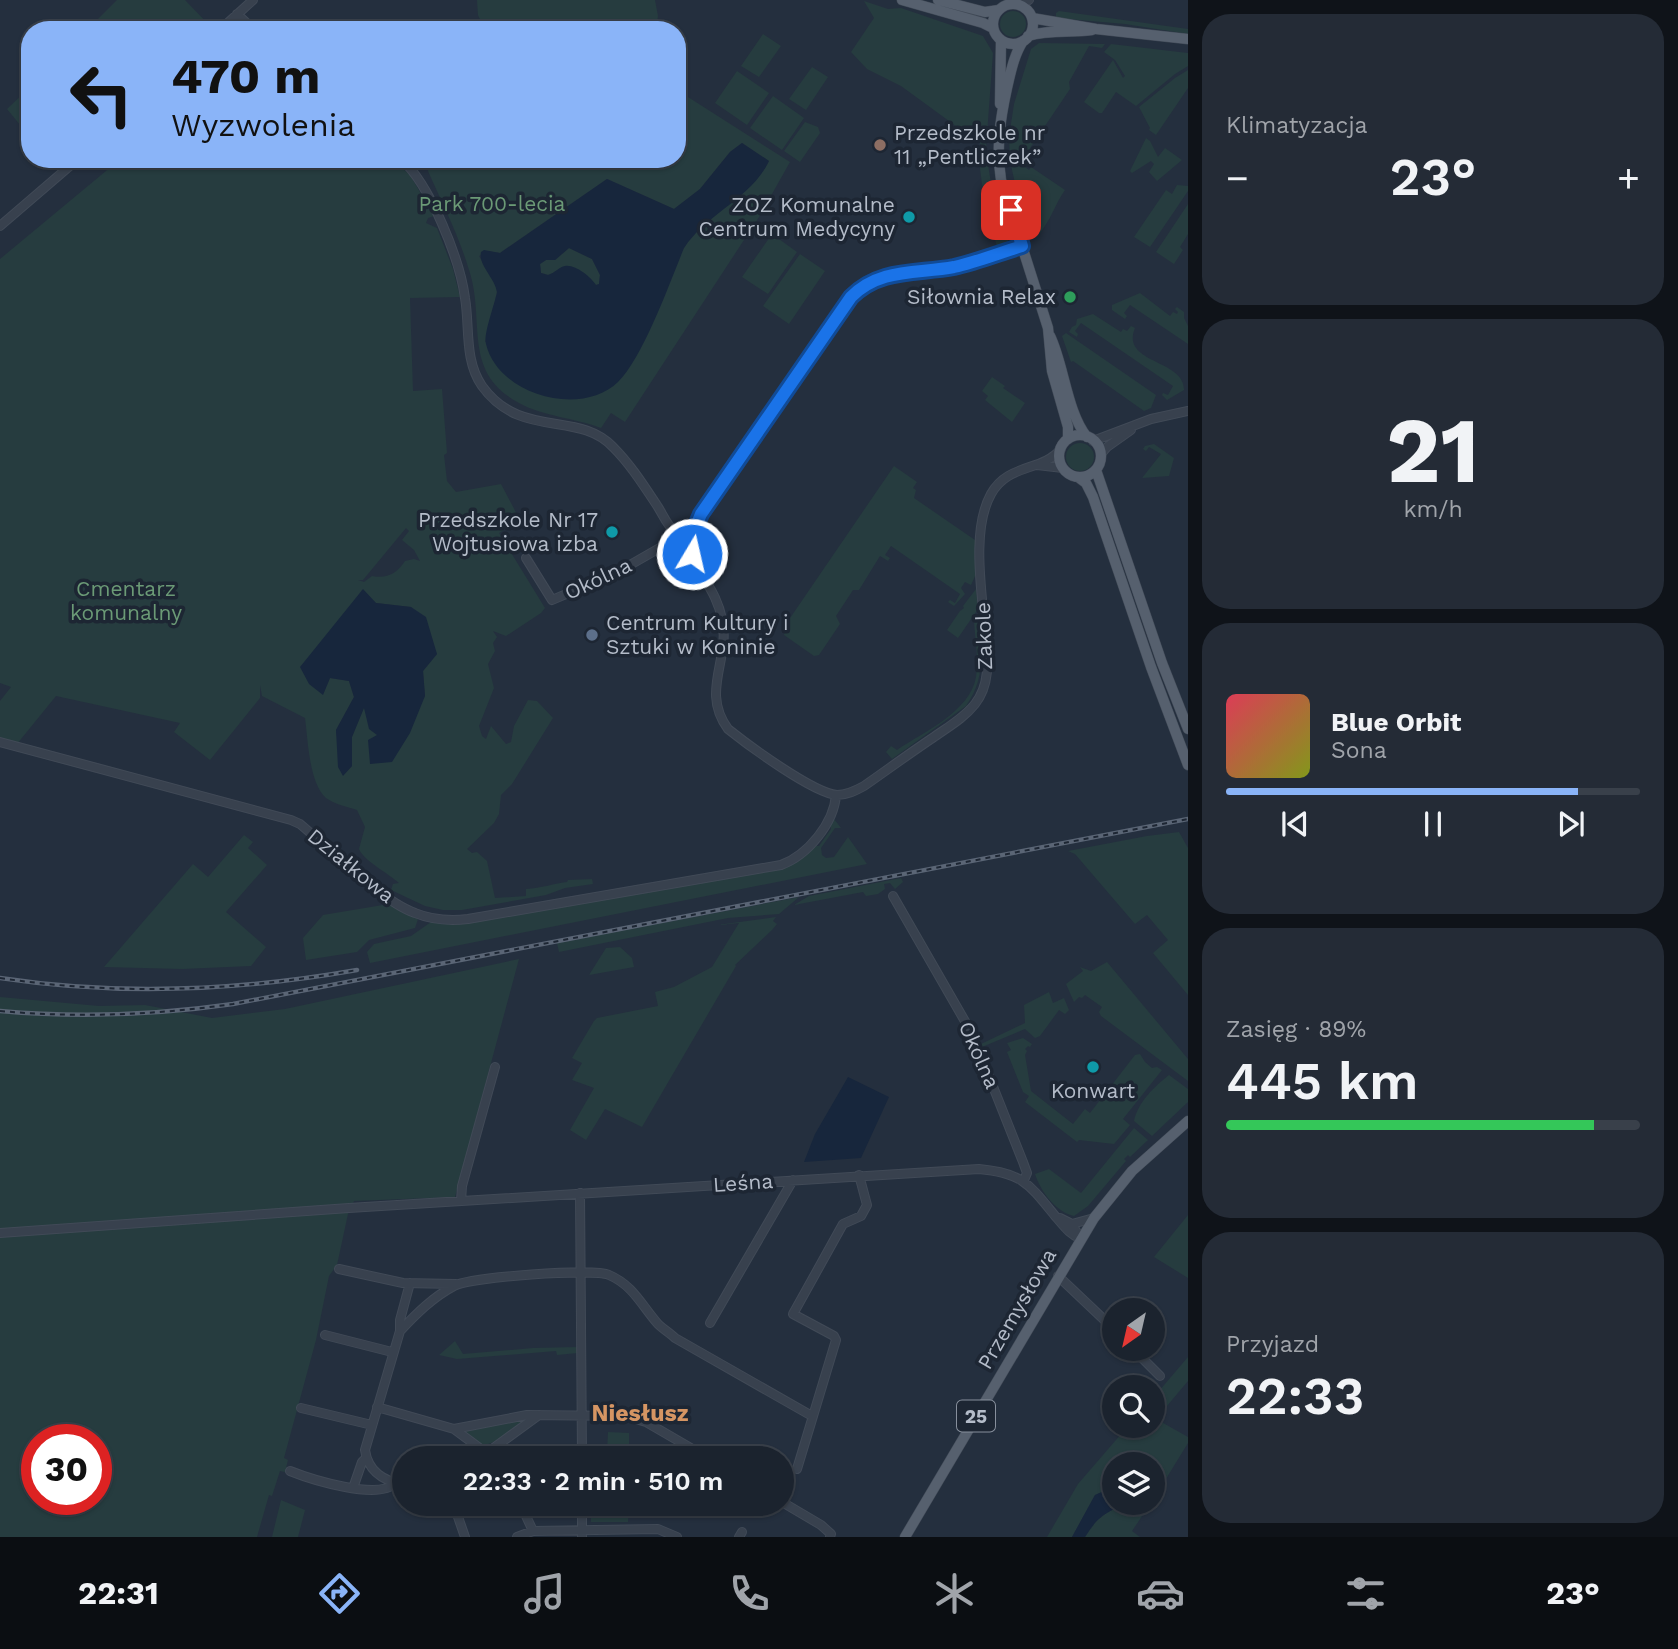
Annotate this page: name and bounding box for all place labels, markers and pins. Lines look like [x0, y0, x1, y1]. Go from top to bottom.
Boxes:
place label: Przedszkole nr 11 „Pentliczek” [894, 120, 1046, 169]
marker: Przedszkole nr 11 „Pentliczek” [872, 137, 888, 153]
pin [981, 180, 1041, 240]
place label: ZOZ Komunalne Centrum Medycyny [699, 192, 895, 241]
marker: ZOZ Komunalne Centrum Medycyny [901, 209, 917, 225]
place label: Siłownia Relax [907, 284, 1056, 309]
marker: Siłownia Relax [1062, 289, 1078, 305]
place label: Przedszkole Nr 17 Wojtusiowa izba [418, 507, 598, 556]
marker: Przedszkole Nr 17 Wojtusiowa izba [604, 524, 620, 540]
place label: Centrum Kultury i Sztuki w Koninie [606, 610, 788, 659]
marker: Centrum Kultury i Sztuki w Koninie [584, 627, 600, 643]
marker: Konwart [1085, 1059, 1101, 1075]
place label: Konwart [1051, 1078, 1135, 1103]

